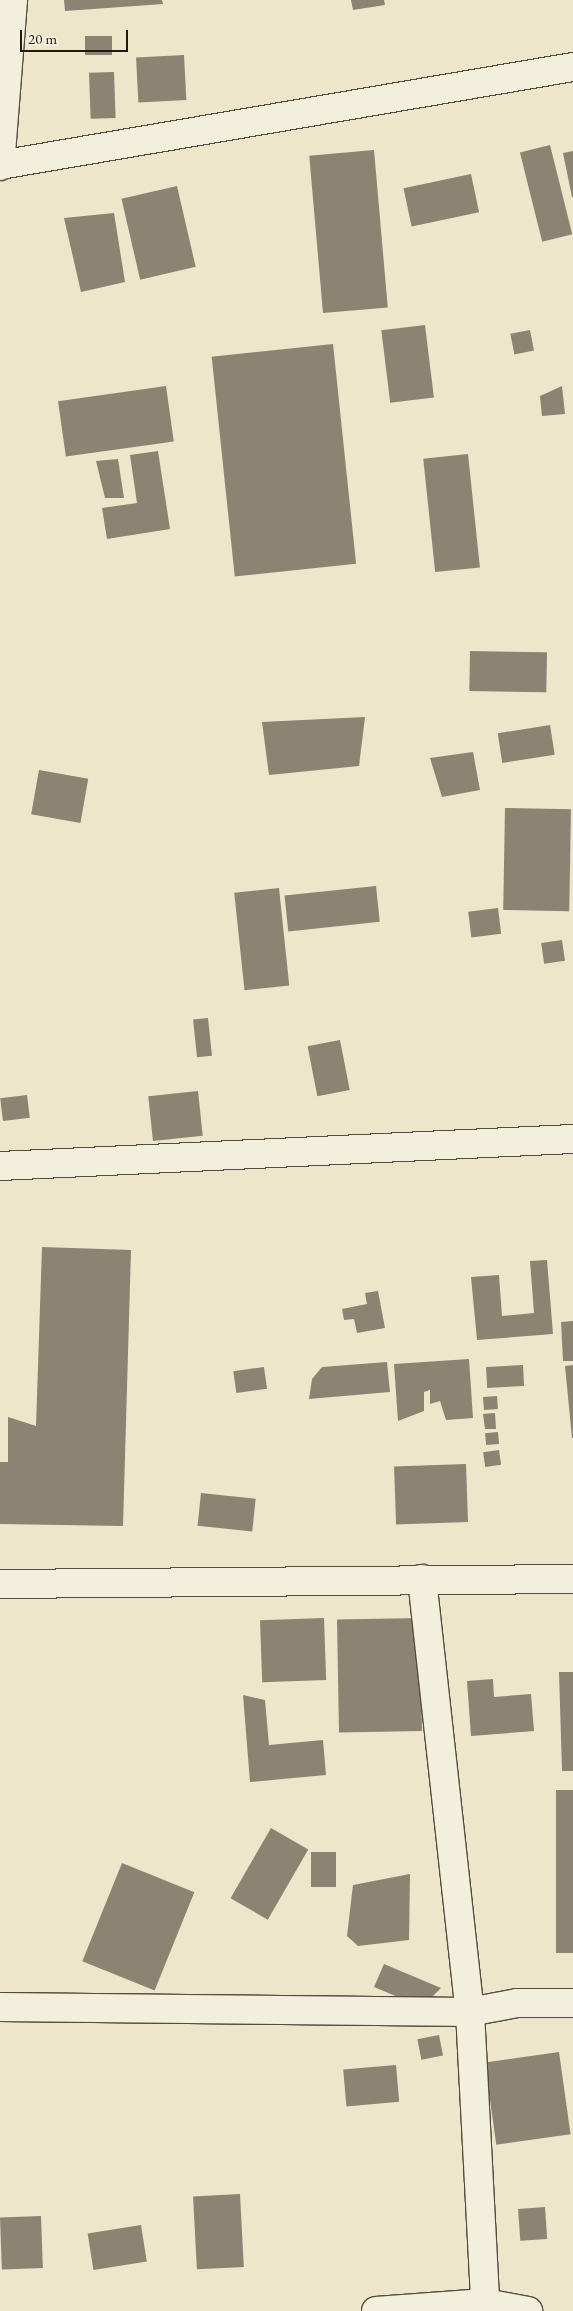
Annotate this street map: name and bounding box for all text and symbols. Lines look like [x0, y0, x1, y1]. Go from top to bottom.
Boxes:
scale bar [22, 20, 130, 52]
text: 20 m [28, 29, 57, 48]

